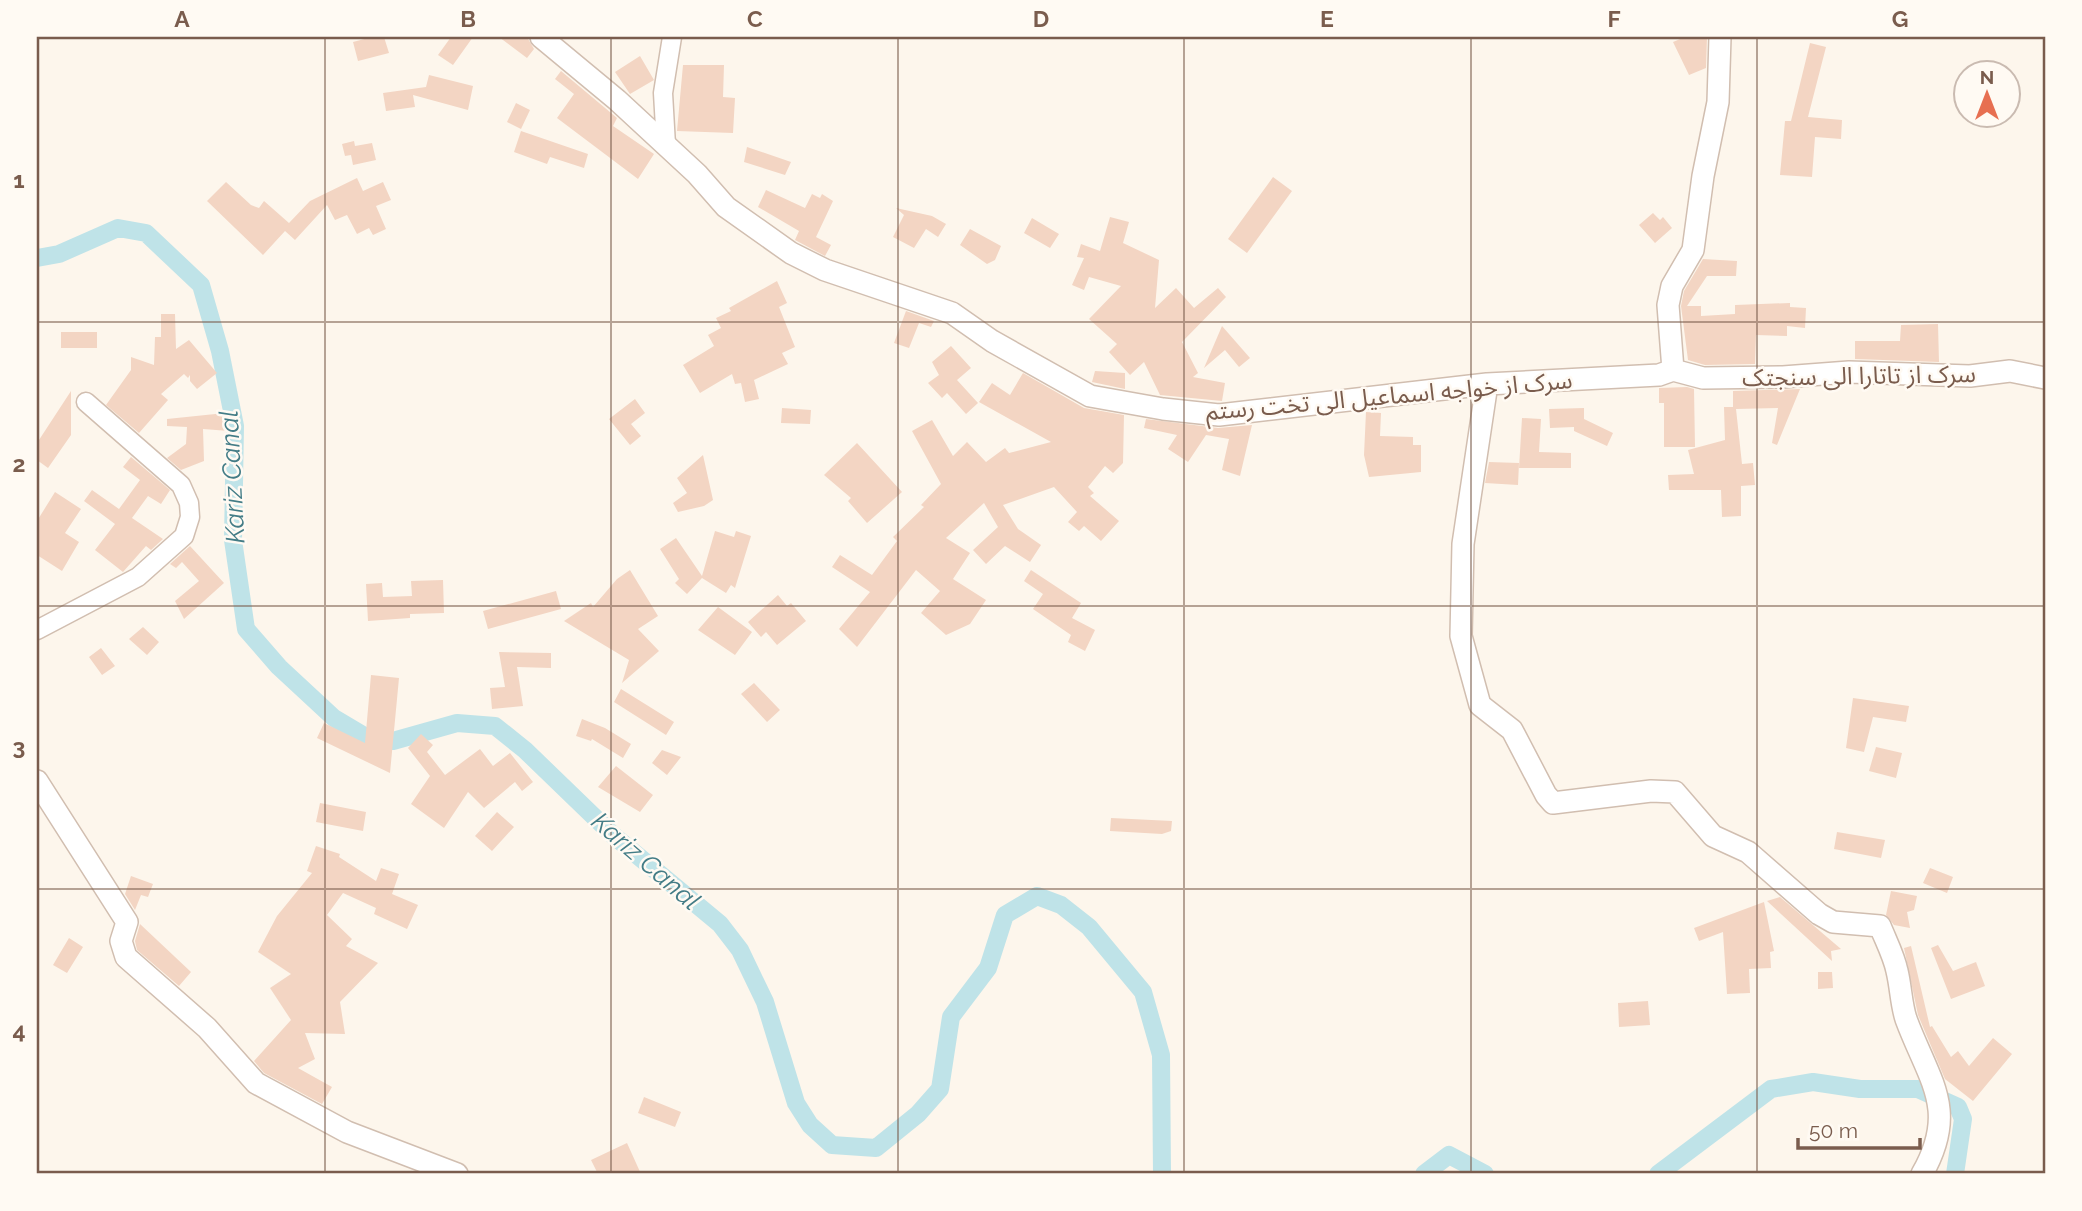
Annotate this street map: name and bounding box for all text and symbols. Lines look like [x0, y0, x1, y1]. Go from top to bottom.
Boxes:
text: A [174, 5, 190, 32]
text: B [460, 5, 476, 32]
text: C [747, 5, 763, 32]
text: D [1033, 5, 1049, 32]
text: E [1320, 5, 1334, 32]
text: F [1607, 5, 1621, 32]
text: G [1892, 5, 1908, 32]
north arrow [1952, 60, 2022, 130]
text: N [1980, 66, 1994, 88]
text: 1 [13, 166, 25, 193]
street label: سرک از تاتارا الی سنجتک [1742, 359, 1976, 392]
street label: سرک از خواجه اسماعیل الی تخت رستم [1204, 365, 1574, 429]
water label: Kariz Canal [214, 410, 250, 544]
text: 2 [13, 450, 25, 477]
text: 3 [13, 733, 25, 760]
water label: Kariz Canal [586, 806, 706, 916]
text: 4 [12, 1017, 26, 1044]
scale bar [1798, 1106, 1921, 1150]
text: 50 m [1809, 1118, 1858, 1143]

